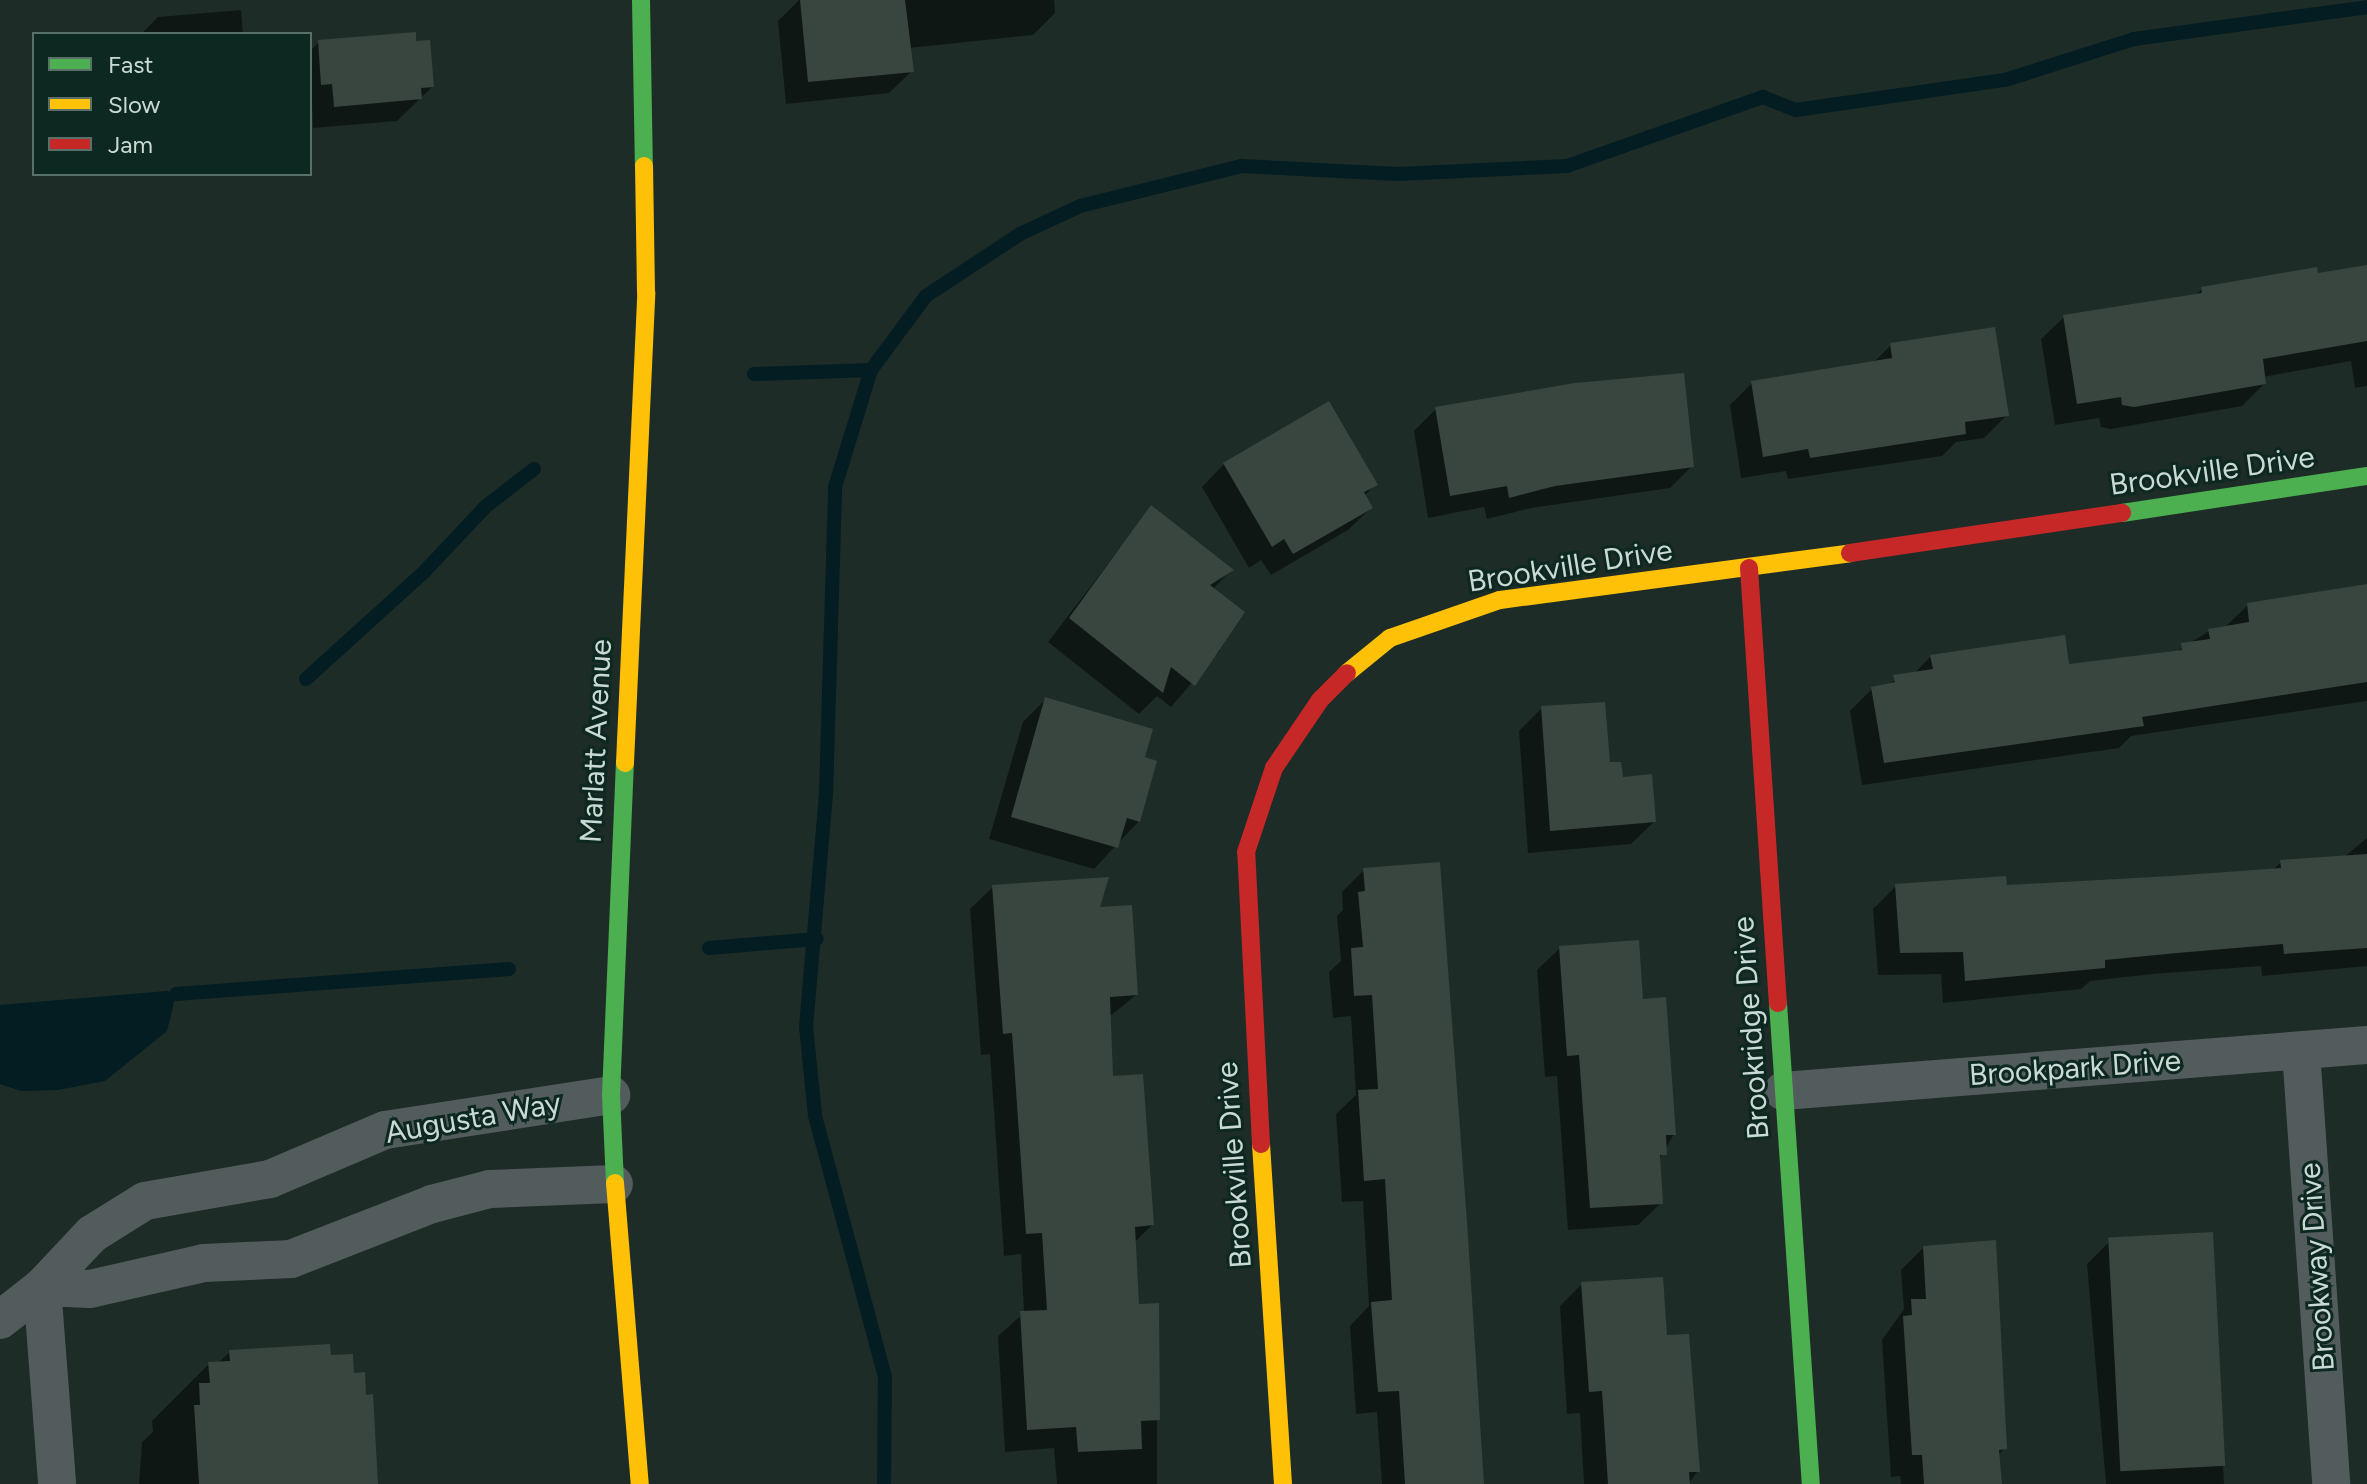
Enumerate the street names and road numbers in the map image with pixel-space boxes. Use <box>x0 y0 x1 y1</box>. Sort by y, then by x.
street label: Brookville Drive <box>2107 439 2317 503</box>
street label: Brookville Drive <box>1465 532 1675 600</box>
street label: Marlatt Avenue <box>573 638 619 844</box>
street label: Brookridge Drive <box>1725 915 1777 1141</box>
street label: Brookpark Drive <box>1968 1043 2182 1093</box>
street label: Brookville Drive <box>1209 1061 1259 1269</box>
street label: Augusta Way <box>382 1085 564 1151</box>
street label: Brookway Drive <box>2292 1162 2342 1372</box>

